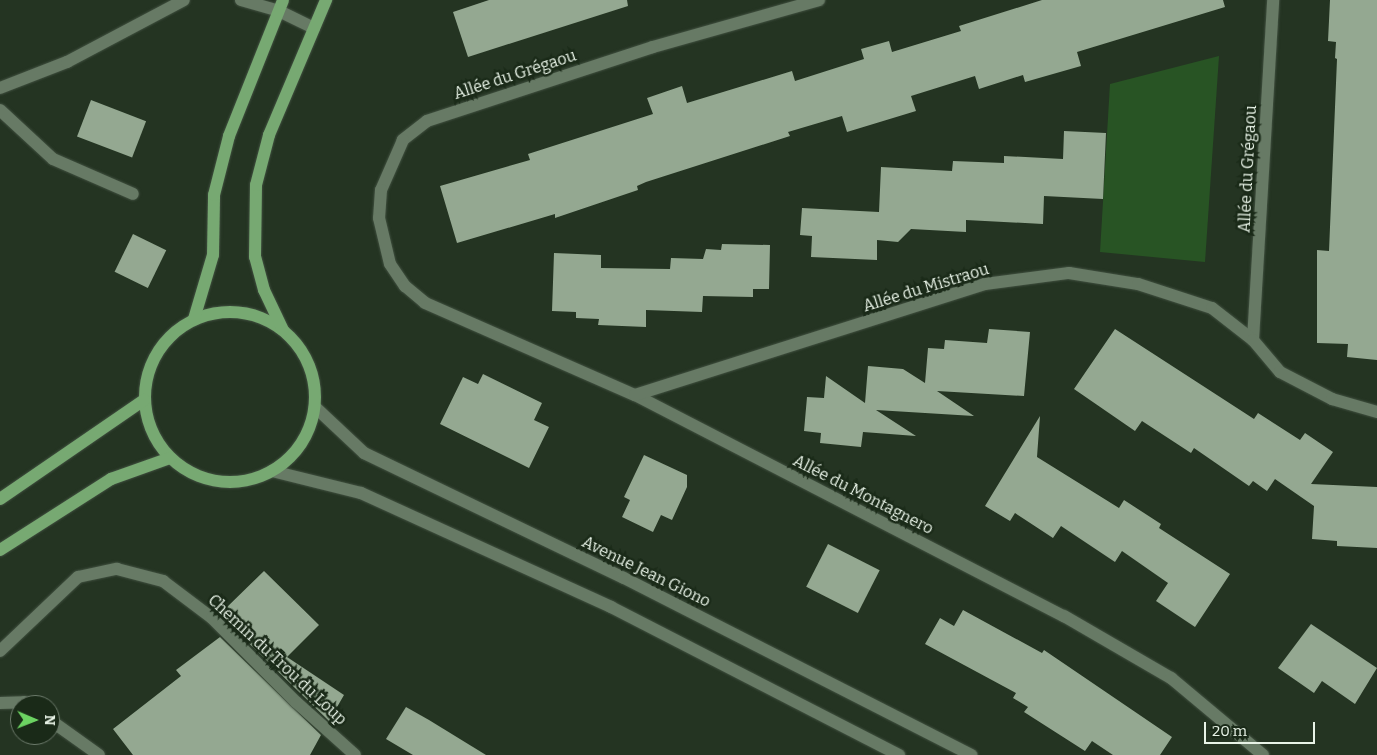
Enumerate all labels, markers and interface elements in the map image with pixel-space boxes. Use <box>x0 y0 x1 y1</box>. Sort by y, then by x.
street label: Allée du Grégaou <box>451 46 579 104</box>
street label: Allée du Grégaou <box>1235 105 1261 233</box>
street label: Allée du Mistraou <box>861 260 991 316</box>
street label: Allée du Montagnero <box>790 451 936 539</box>
street label: Avenue Jean Giono <box>579 533 713 611</box>
street label: Chemin du Trou du Loup <box>204 591 350 729</box>
north arrow <box>10 695 60 745</box>
scale bar <box>1207 712 1318 744</box>
text: N <box>41 715 58 726</box>
text: 20 m <box>1212 722 1247 740</box>

